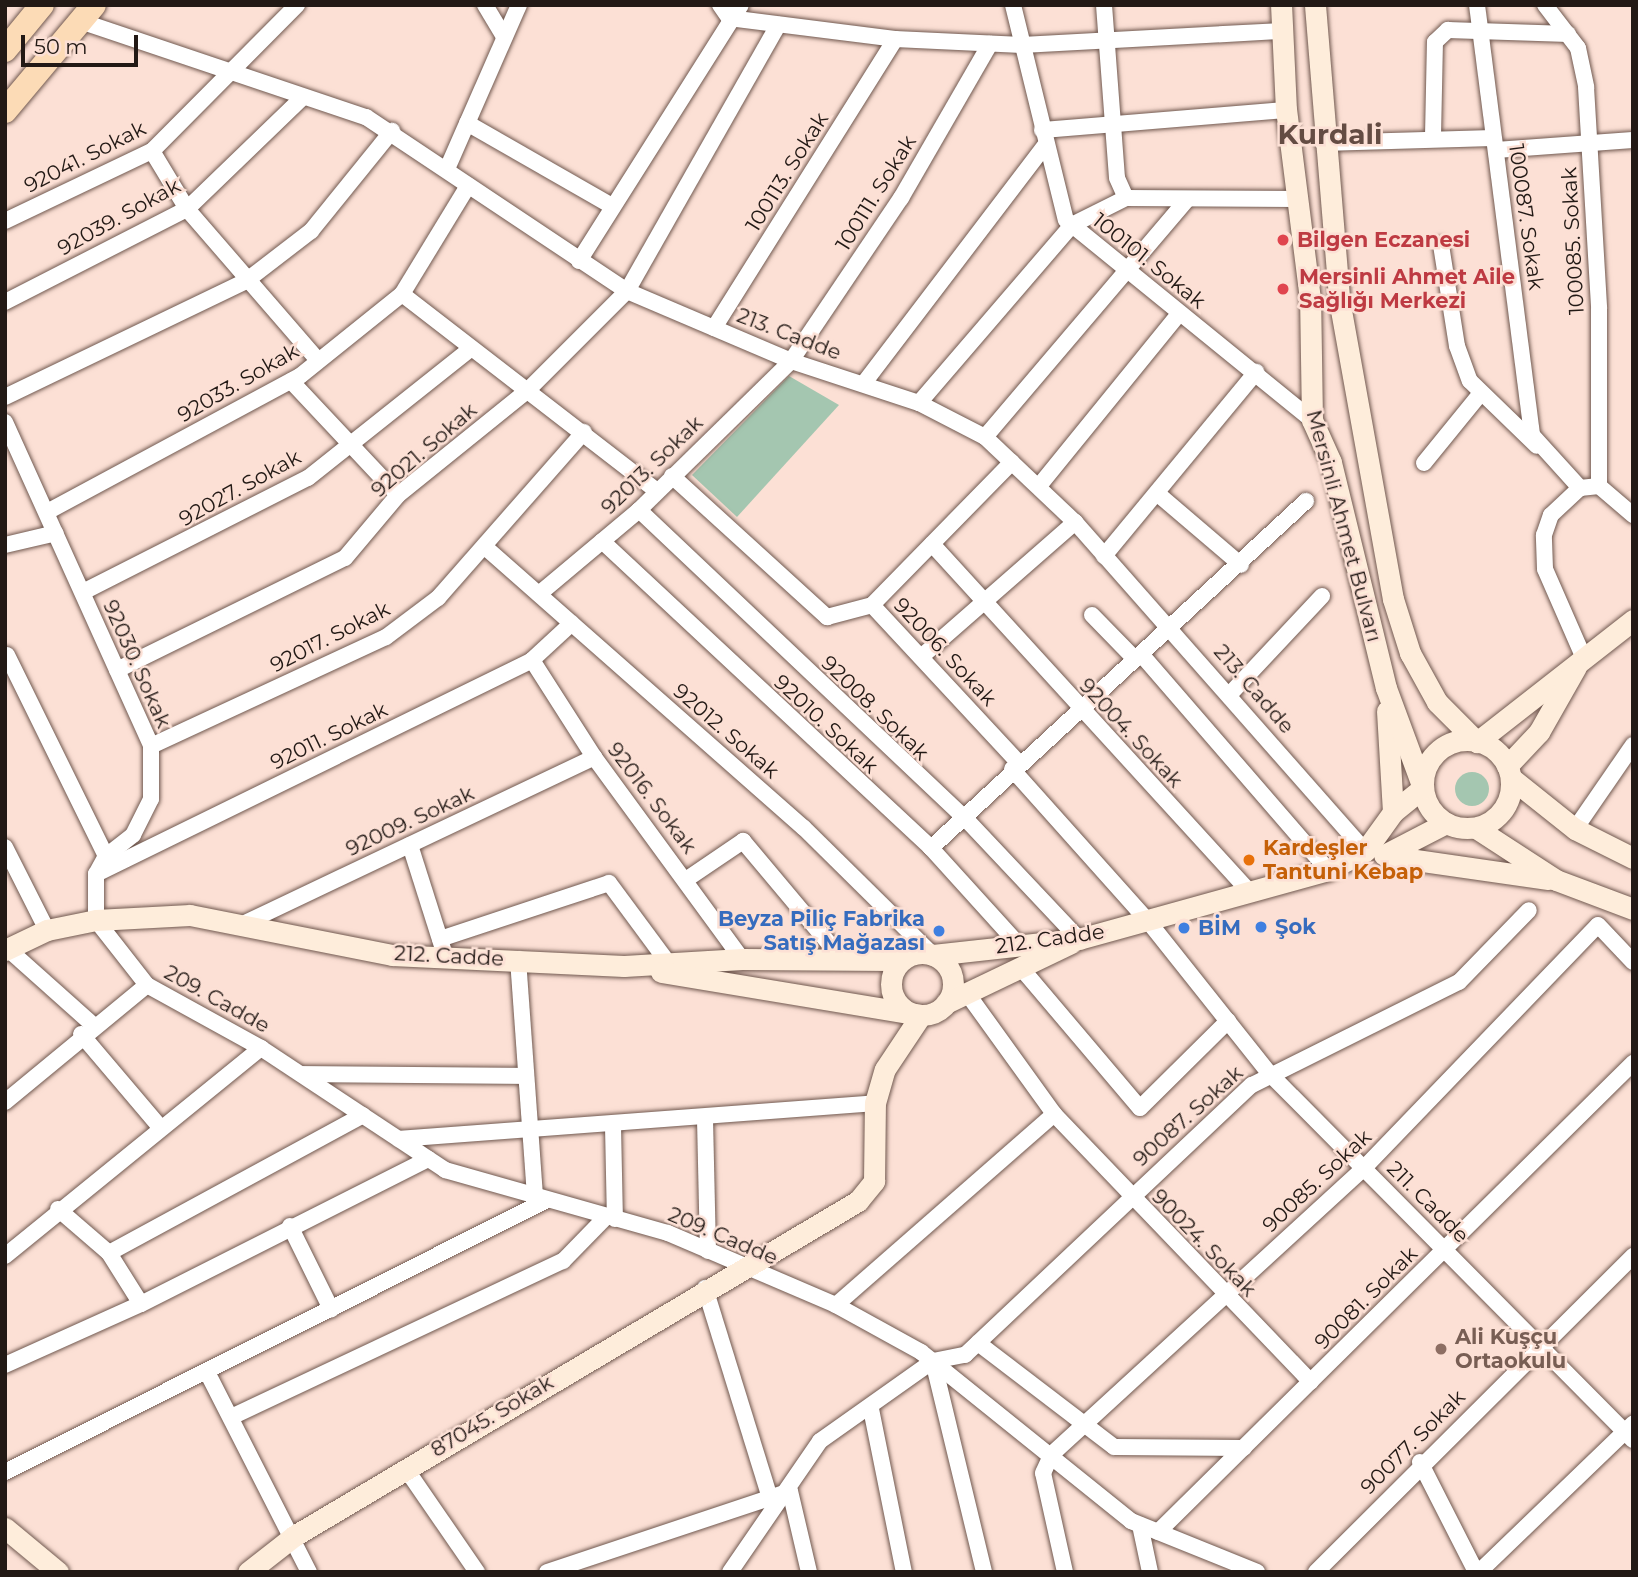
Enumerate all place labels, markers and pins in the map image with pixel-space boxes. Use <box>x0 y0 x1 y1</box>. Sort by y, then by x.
place label: Bilgen Eczanesi <box>1297 227 1470 253</box>
marker: Bilgen Eczanesi <box>1275 232 1291 248</box>
place label: Mersinli Ahmet Aile Sağlığı Merkezi <box>1299 264 1515 314</box>
marker: Mersinli Ahmet Aile Sağlığı Merkezi <box>1273 279 1293 299</box>
place label: Kardeşler Tantuni Kebap <box>1263 835 1423 885</box>
marker: Kardeşler Tantuni Kebap <box>1241 852 1257 868</box>
place label: Beyza Piliç Fabrika Satış Mağazası <box>718 906 925 956</box>
place label: Şok <box>1275 914 1316 940</box>
place label: BİM <box>1198 915 1241 941</box>
marker: Şok <box>1253 919 1269 935</box>
marker: BİM <box>1176 920 1192 936</box>
marker: Beyza Piliç Fabrika Satış Mağazası <box>931 923 947 939</box>
place label: Ali Kuşçu Ortaokulu <box>1455 1324 1566 1374</box>
marker: Ali Kuşçu Ortaokulu <box>1433 1341 1449 1357</box>

